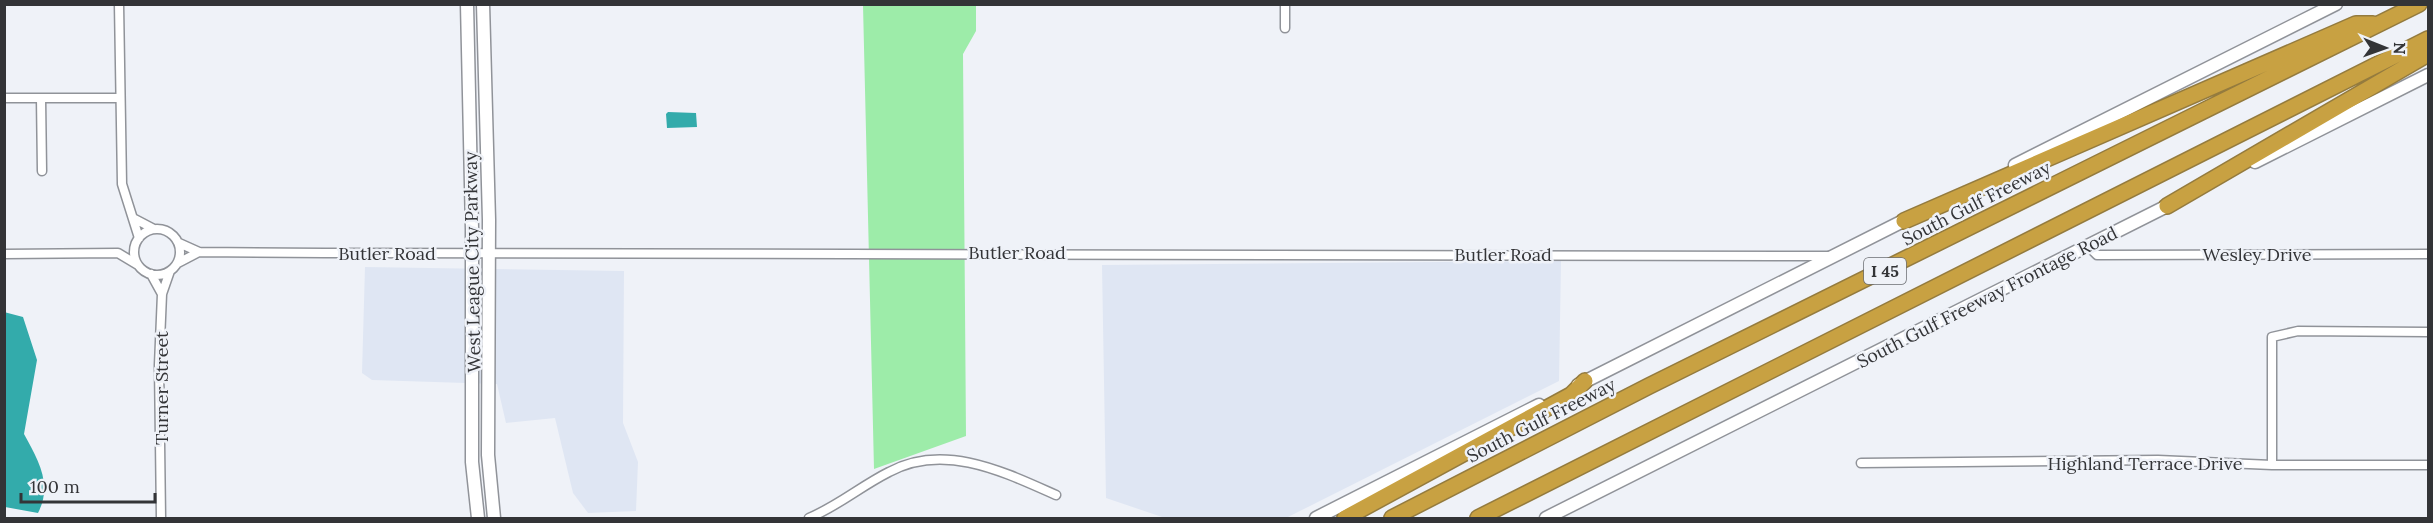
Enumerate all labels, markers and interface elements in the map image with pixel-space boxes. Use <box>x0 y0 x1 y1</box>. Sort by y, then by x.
north arrow <box>2355 18 2415 78</box>
text: N <box>2390 42 2410 55</box>
street label: West League City Parkway <box>459 151 485 373</box>
street label: South Gulf Freeway <box>1898 155 2055 250</box>
street label: South Gulf Freeway Frontage Road <box>1853 221 2121 373</box>
street label: Butler Road <box>968 241 1066 264</box>
street label: Butler Road <box>338 242 436 265</box>
street label: Butler Road <box>1454 243 1552 266</box>
street label: Wesley Drive <box>2202 243 2312 266</box>
road number: I 45 <box>1864 258 1906 284</box>
street label: Turner Street <box>150 331 173 445</box>
street label: South Gulf Freeway <box>1463 372 1620 467</box>
street label: Highland Terrace Drive <box>2048 452 2243 475</box>
scale bar <box>21 466 154 504</box>
text: 100 m <box>30 475 80 498</box>

